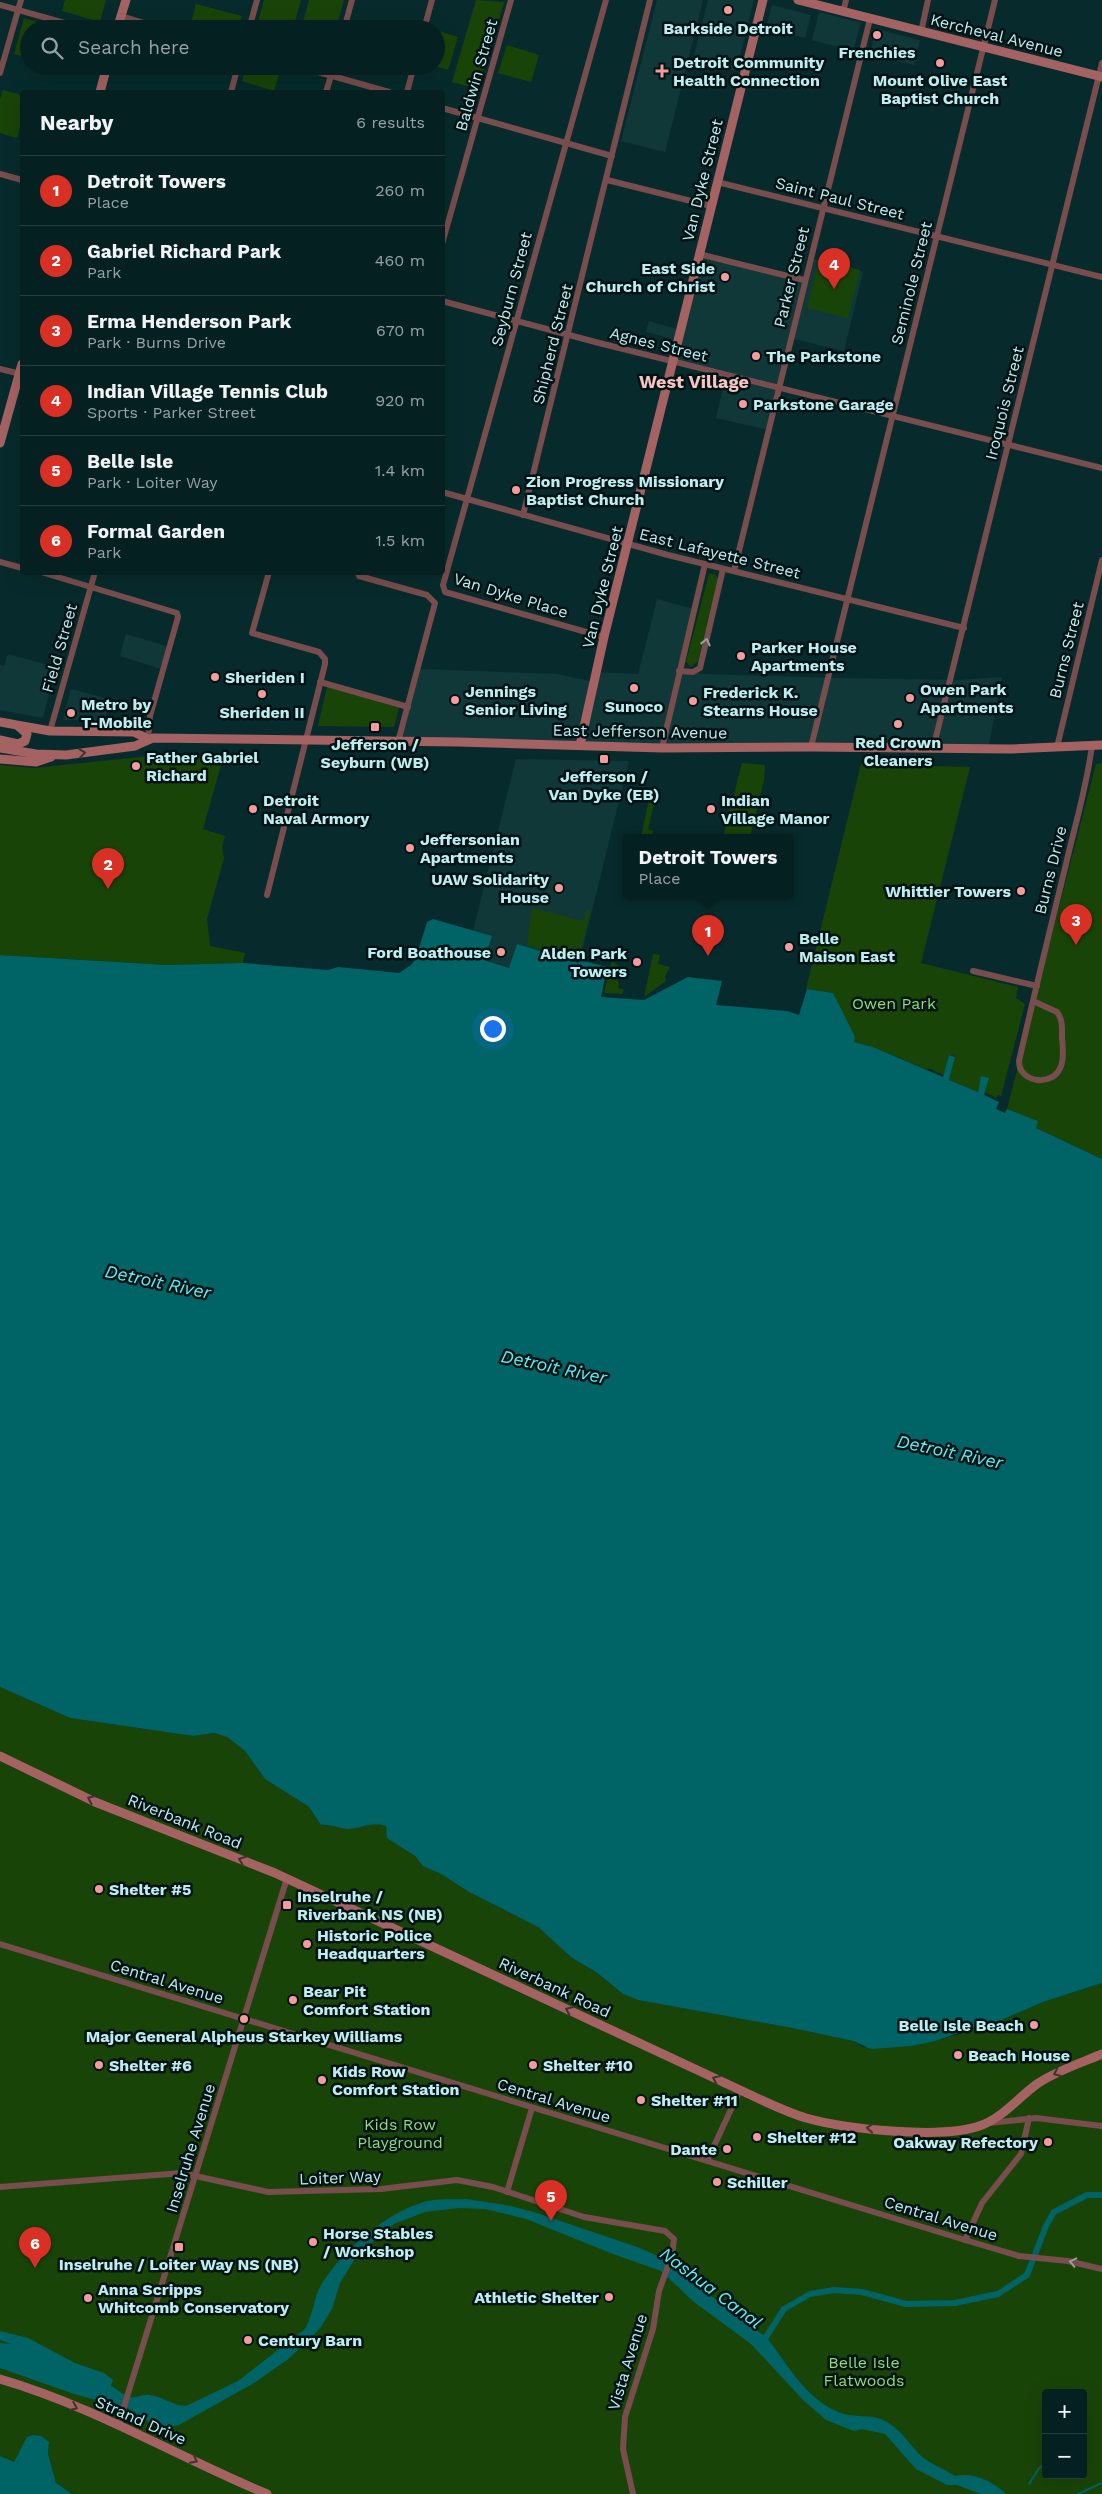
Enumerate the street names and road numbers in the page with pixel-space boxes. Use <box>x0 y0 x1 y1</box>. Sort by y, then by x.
street label: Kercheval Avenue <box>929 10 1065 61</box>
street label: Baldwin Street <box>451 17 502 133</box>
street label: Van Dyke Street <box>678 117 727 243</box>
street label: Saint Paul Street <box>774 173 906 224</box>
street label: Seminole Street <box>887 219 936 347</box>
street label: Parker Street <box>770 225 813 329</box>
street label: Seyburn Street <box>487 230 536 348</box>
street label: Shipherd Street <box>528 282 577 406</box>
street label: Agnes Street <box>608 323 710 366</box>
street label: Iroquois Street <box>981 344 1028 462</box>
street label: Van Dyke Street <box>578 524 627 650</box>
street label: East Lafayette Street <box>637 524 803 583</box>
street label: Van Dyke Place <box>451 569 570 622</box>
street label: Burns Street <box>1045 600 1088 700</box>
street label: Field Street <box>38 601 81 695</box>
street label: East Jefferson Avenue <box>552 720 727 743</box>
street label: Burns Drive <box>1030 824 1071 916</box>
street label: Riverbank Road <box>125 1790 245 1853</box>
street label: Riverbank Road <box>496 1953 614 2022</box>
street label: Central Avenue <box>108 1955 226 2008</box>
street label: Central Avenue <box>495 2074 613 2127</box>
street label: Inselruhe Avenue <box>162 2081 219 2215</box>
street label: Loiter Way <box>299 2167 382 2188</box>
street label: Central Avenue <box>882 2192 1000 2245</box>
street label: Vista Avenue <box>604 2312 651 2413</box>
street label: Strand Drive <box>92 2392 189 2449</box>

